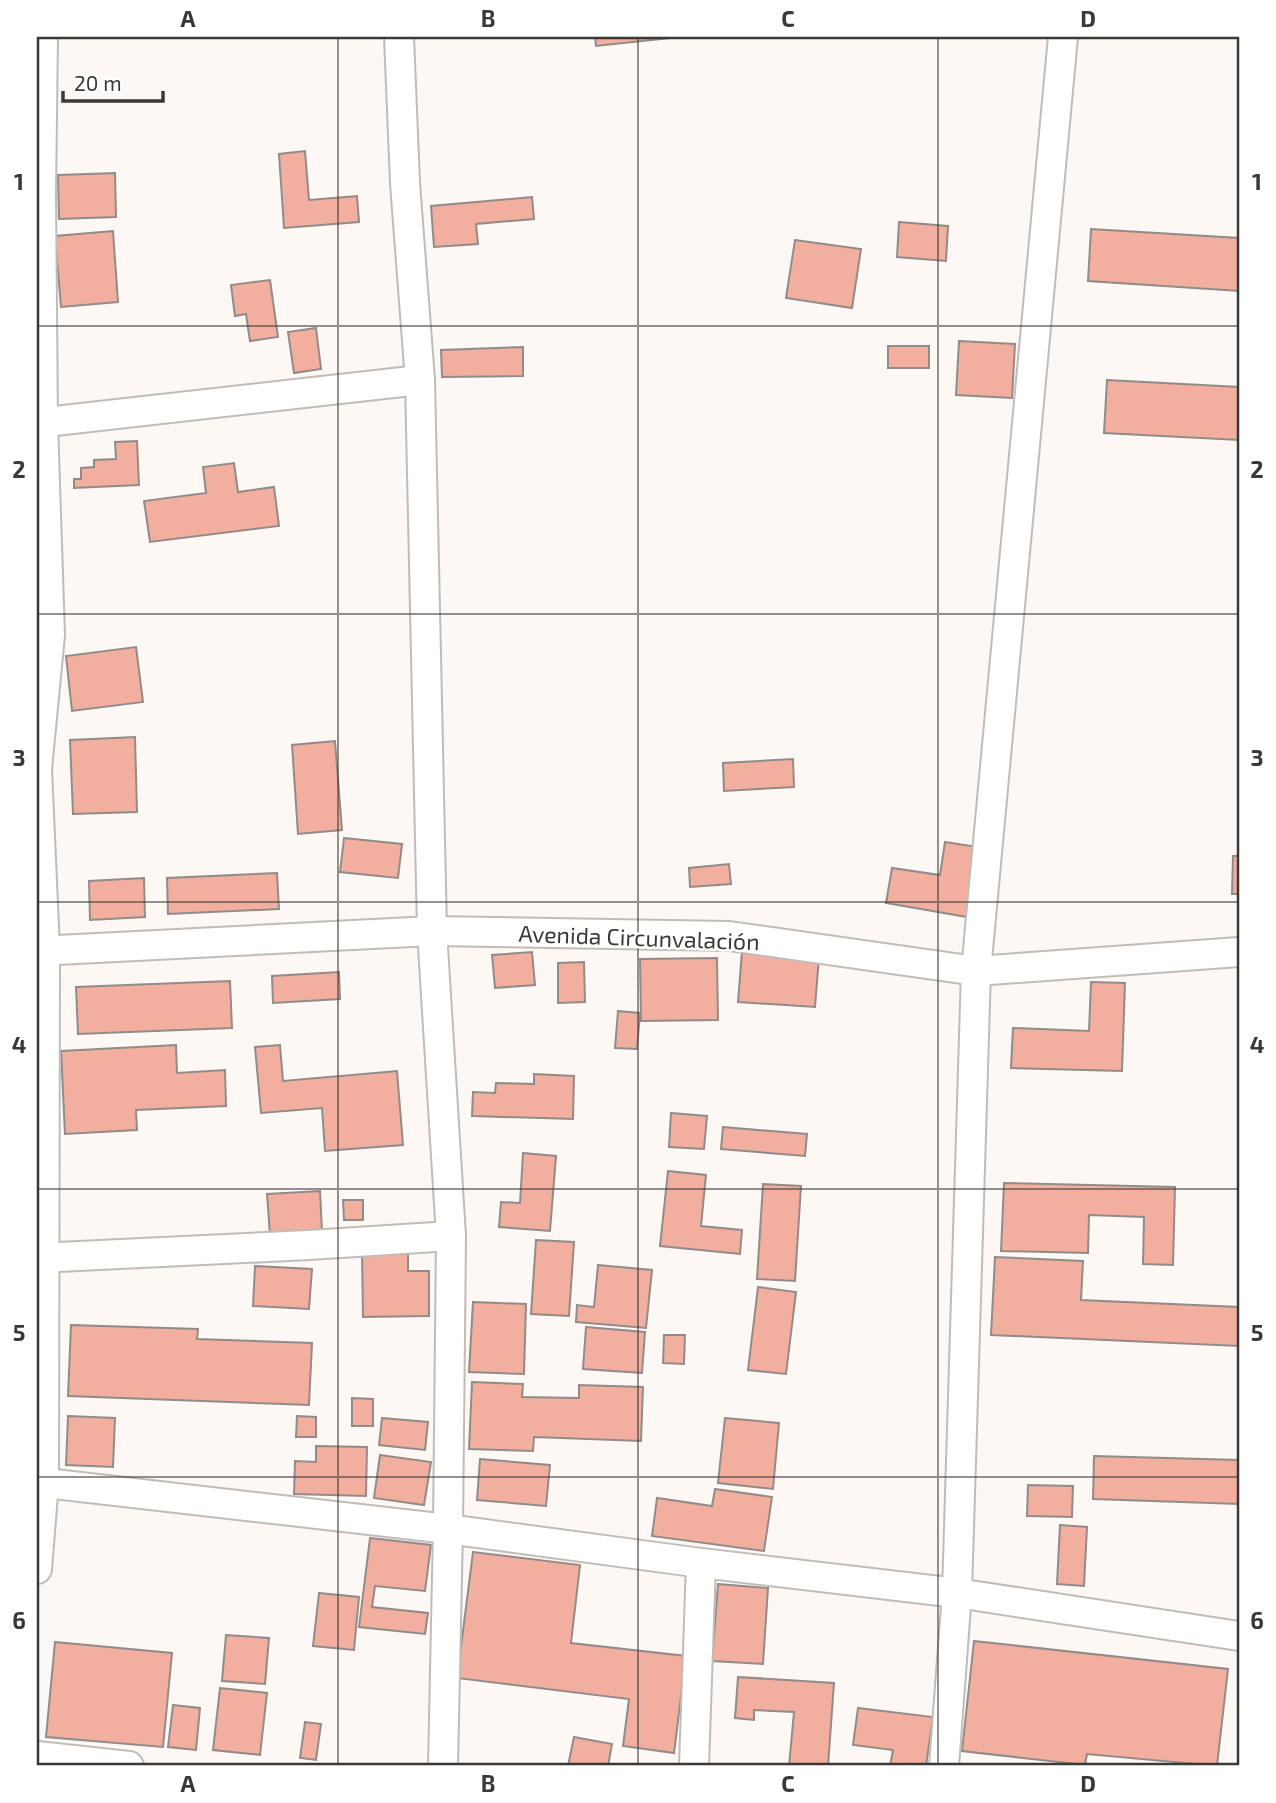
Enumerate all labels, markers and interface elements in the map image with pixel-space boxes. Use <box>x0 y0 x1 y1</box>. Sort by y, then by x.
text: A <box>180 4 196 32</box>
text: B <box>481 4 495 32</box>
text: C <box>781 4 795 32</box>
text: D <box>1080 4 1096 32</box>
scale bar <box>63 60 163 104</box>
text: 20 m <box>74 70 122 95</box>
text: 1 <box>14 167 24 195</box>
text: 1 <box>1252 167 1262 195</box>
text: 2 <box>12 455 26 483</box>
text: 2 <box>1250 455 1264 483</box>
text: 3 <box>12 743 26 771</box>
text: 3 <box>1250 743 1264 771</box>
street label: Avenida Circunvalación <box>518 919 760 955</box>
text: 4 <box>12 1030 26 1058</box>
text: 4 <box>1250 1030 1264 1058</box>
text: 5 <box>13 1318 25 1346</box>
text: 5 <box>1251 1318 1263 1346</box>
text: 6 <box>12 1606 26 1634</box>
text: 6 <box>1250 1606 1264 1634</box>
text: A <box>180 1769 196 1797</box>
text: B <box>481 1769 495 1797</box>
text: C <box>781 1769 795 1797</box>
text: D <box>1080 1769 1096 1797</box>

